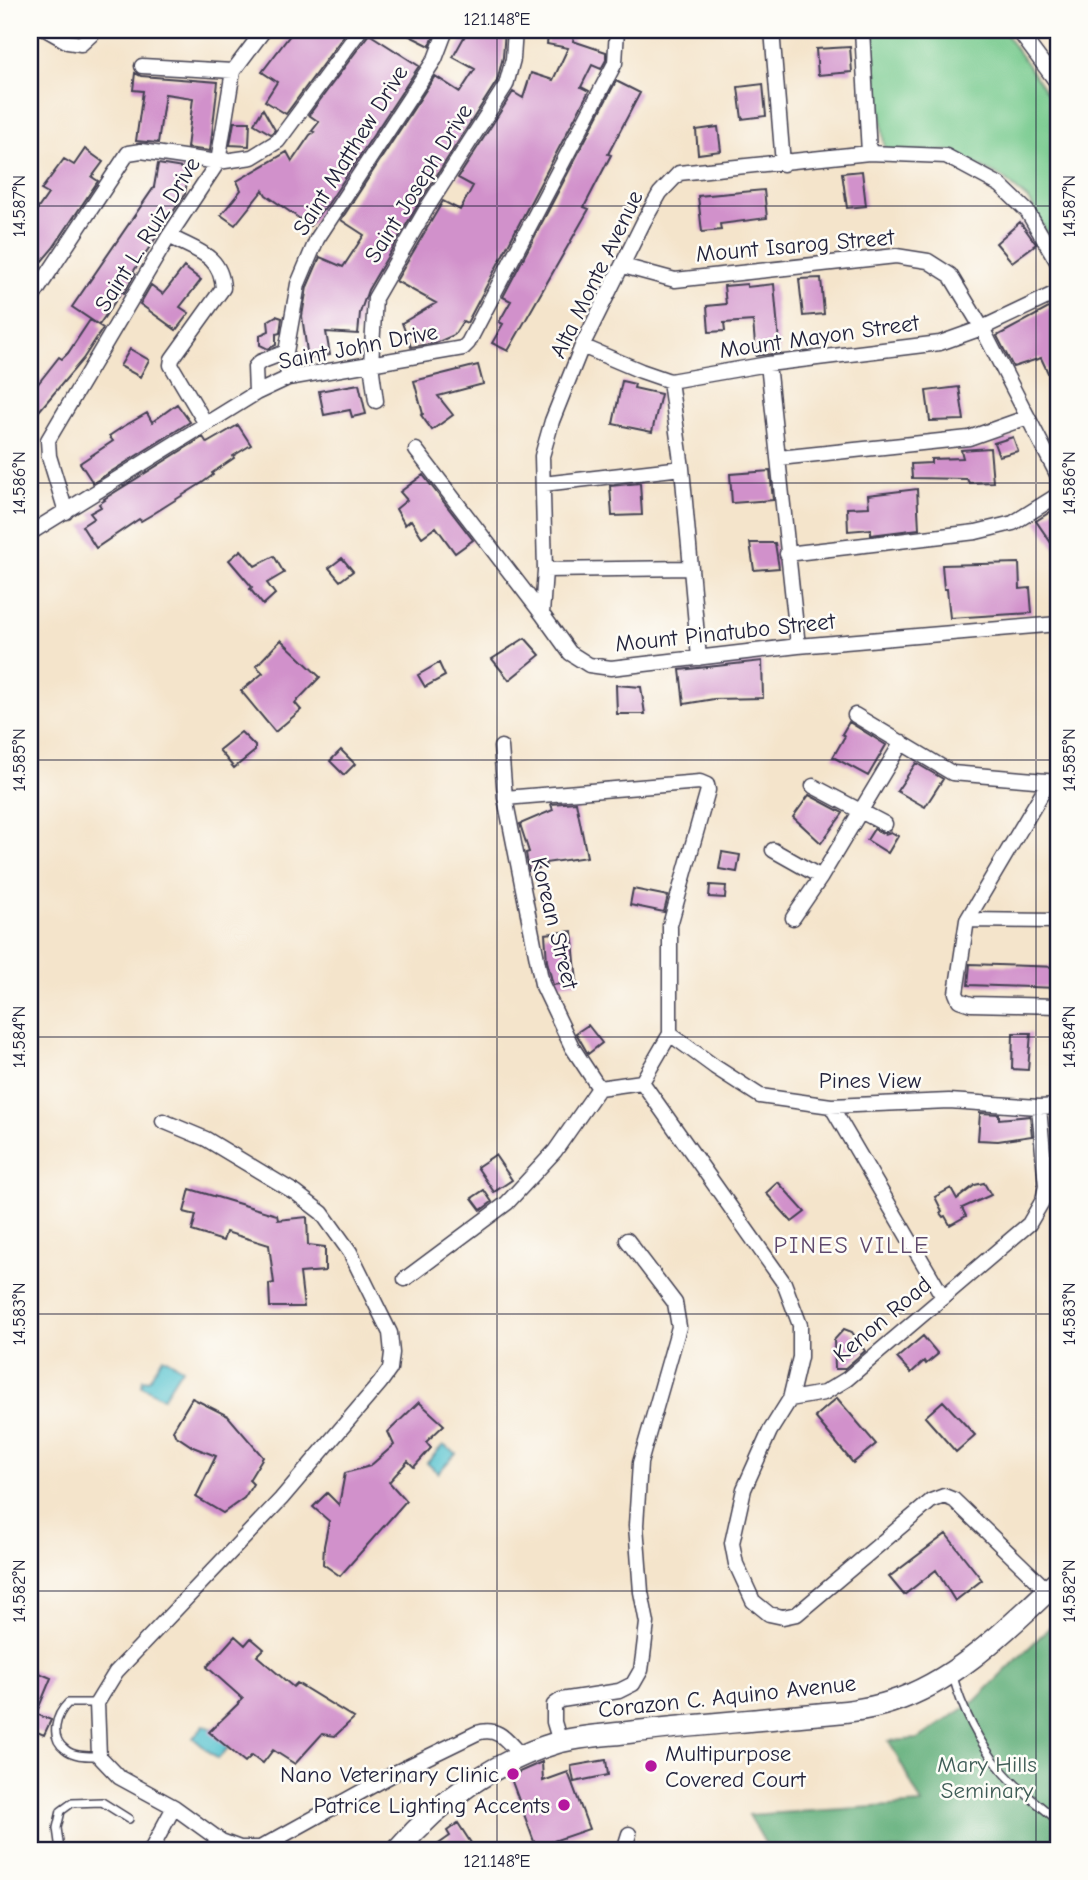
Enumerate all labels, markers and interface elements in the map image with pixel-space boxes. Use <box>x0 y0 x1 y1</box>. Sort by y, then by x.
text: 121.148°E <box>464 9 531 30</box>
street label: Saint Matthew Drive <box>287 60 414 240</box>
street label: Saint Joseph Drive <box>359 99 478 268</box>
street label: Saint L. Ruiz Drive <box>89 152 206 317</box>
text: 14.587°N <box>9 175 30 237</box>
text: 14.587°N <box>1059 175 1080 237</box>
street label: Alta Monte Avenue <box>544 186 649 362</box>
street label: Mount Isarog Street <box>695 223 897 268</box>
street label: Mount Mayon Street <box>717 309 922 364</box>
street label: Saint John Drive <box>276 318 440 375</box>
text: 14.586°N <box>9 451 30 515</box>
text: 14.586°N <box>1059 451 1080 515</box>
street label: Mount Pinatubo Street <box>614 607 838 657</box>
text: 14.585°N <box>9 728 30 792</box>
text: 14.585°N <box>1059 728 1080 792</box>
street label: Korean Street <box>525 854 584 993</box>
text: 14.584°N <box>9 1006 30 1068</box>
text: 14.584°N <box>1059 1006 1080 1068</box>
street label: Pines View <box>819 1067 921 1094</box>
district label: PINES VILLE <box>773 1231 931 1259</box>
street label: Kenon Road <box>828 1271 937 1368</box>
text: 14.583°N <box>9 1283 30 1345</box>
text: 14.583°N <box>1059 1283 1080 1345</box>
text: 14.582°N <box>9 1559 30 1623</box>
text: 14.582°N <box>1059 1559 1080 1623</box>
street label: Corazon C. Aquino Avenue <box>597 1670 857 1723</box>
place label: Multipurpose Covered Court <box>665 1740 807 1793</box>
park label: Mary Hills Seminary <box>937 1751 1037 1804</box>
marker: Multipurpose Covered Court <box>643 1758 659 1774</box>
place label: Nano Veterinary Clinic <box>280 1761 499 1788</box>
marker: Nano Veterinary Clinic <box>505 1766 521 1782</box>
place label: Patrice Lighting Accents <box>313 1792 550 1819</box>
marker: Patrice Lighting Accents <box>556 1797 572 1813</box>
text: 121.148°E <box>464 1851 531 1872</box>

